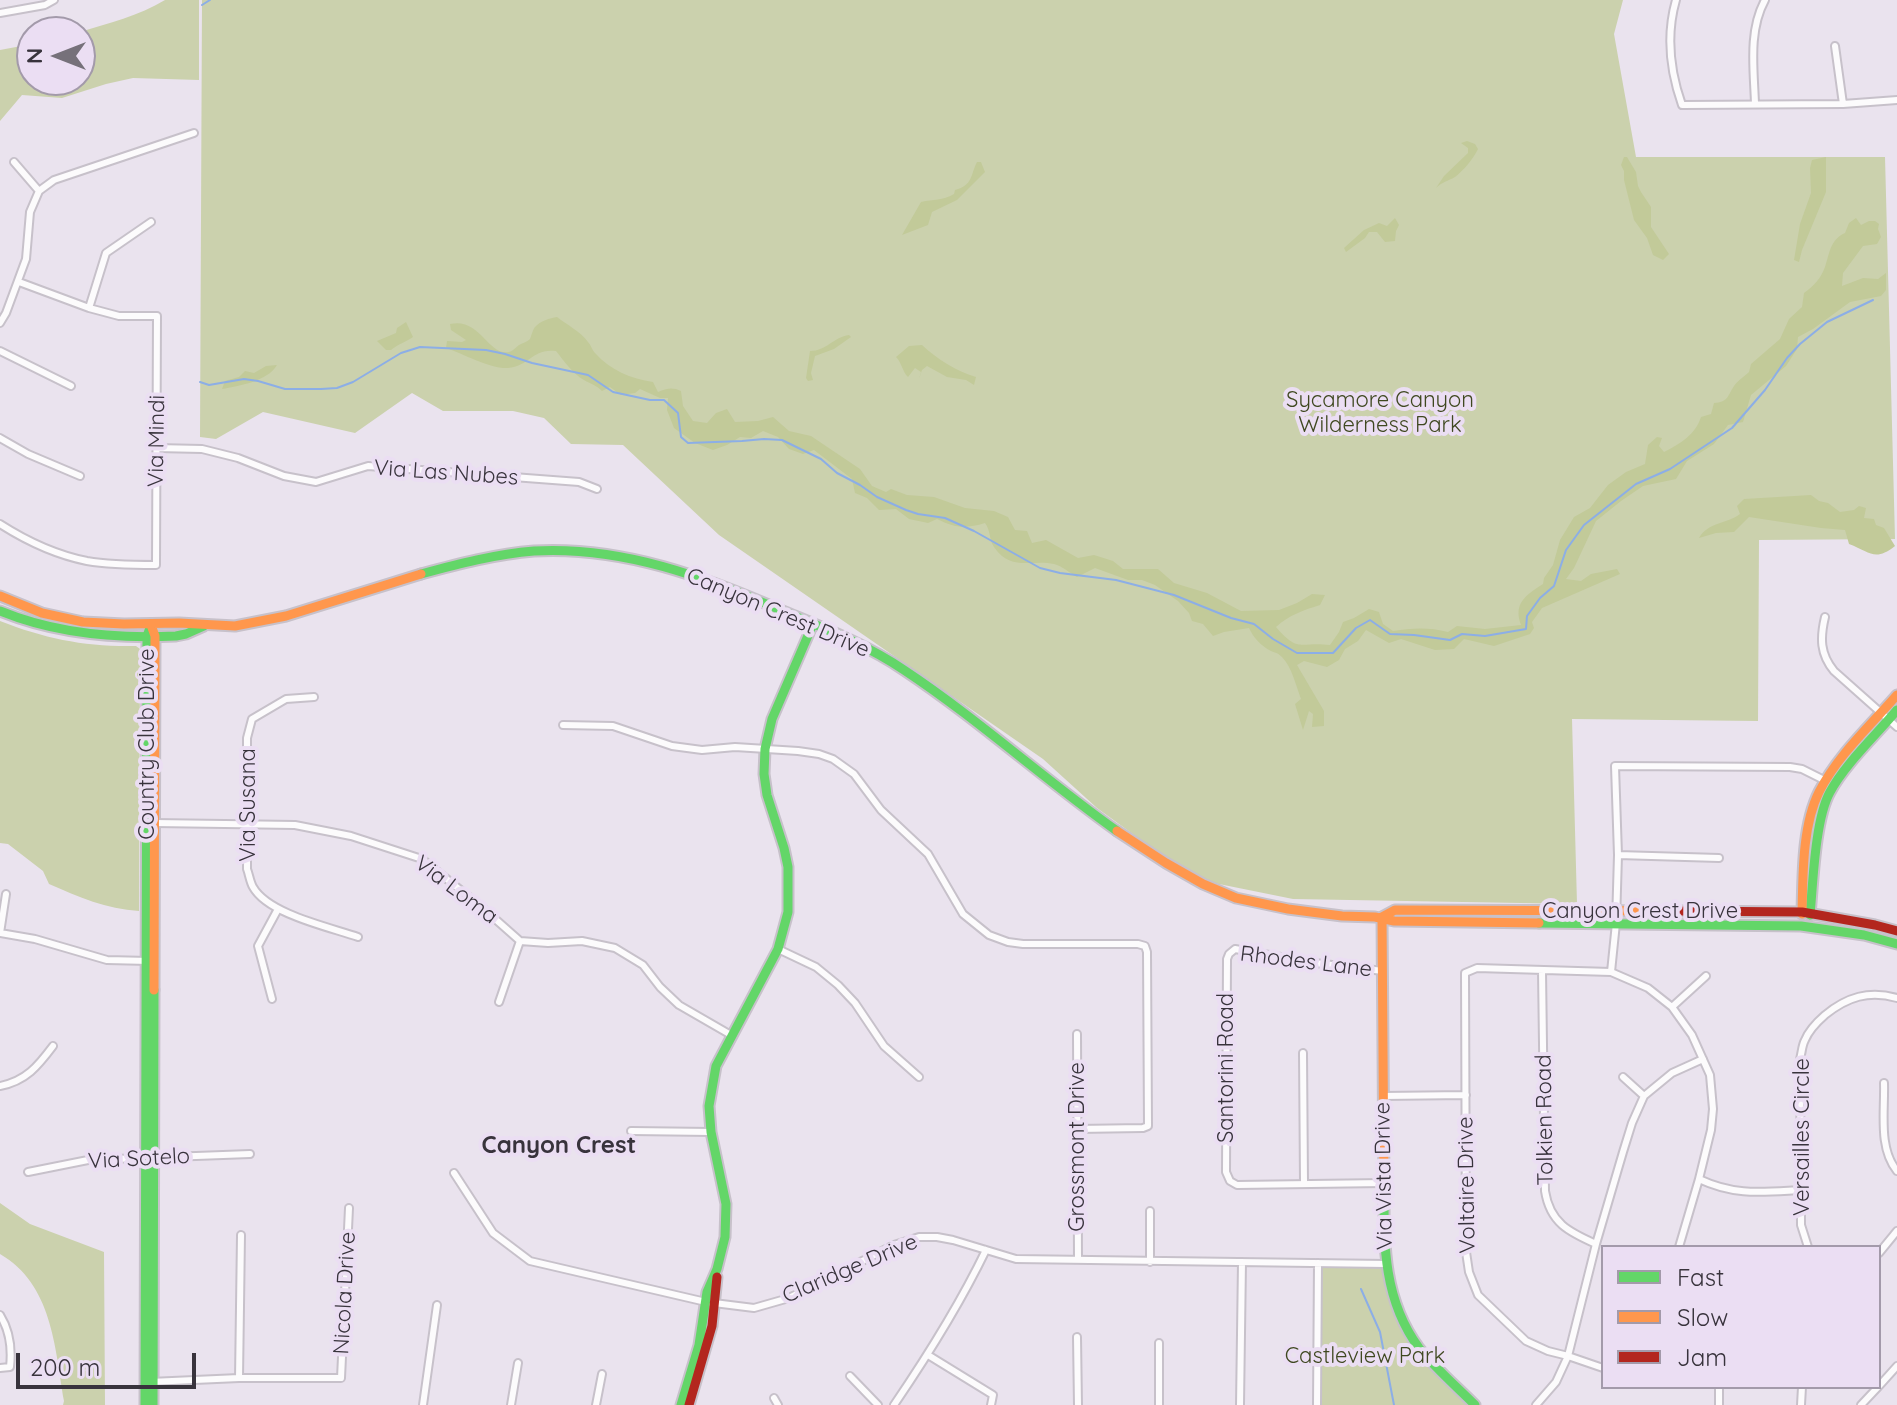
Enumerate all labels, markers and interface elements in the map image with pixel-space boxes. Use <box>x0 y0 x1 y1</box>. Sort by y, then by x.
north arrow <box>16 16 96 96</box>
text: N <box>20 48 48 64</box>
park label: Sycamore Canyon Wilderness Park <box>1286 387 1474 438</box>
street label: Via Mindi <box>143 395 171 487</box>
street label: Via Las Nubes <box>373 455 519 491</box>
street label: Canyon Crest Drive <box>683 563 873 663</box>
street label: Country Club Drive <box>134 648 160 840</box>
street label: Via Susana <box>235 748 261 862</box>
street label: Via Loma <box>409 850 503 930</box>
street label: Canyon Crest Drive <box>1542 898 1738 924</box>
street label: Rhodes Lane <box>1238 941 1374 983</box>
street label: Santorini Road <box>1213 993 1239 1143</box>
street label: Tolkien Road <box>1531 1054 1559 1186</box>
street label: Versailles Circle <box>1789 1058 1815 1216</box>
street label: Grossmont Drive <box>1064 1062 1090 1232</box>
street label: Via Vista Drive <box>1370 1102 1398 1250</box>
street label: Voltaire Drive <box>1453 1116 1481 1254</box>
district label: Canyon Crest <box>482 1132 636 1160</box>
street label: Via Sotelo <box>87 1143 191 1175</box>
street label: Claridge Drive <box>779 1229 921 1309</box>
street label: Nicola Drive <box>329 1231 361 1355</box>
legend <box>1601 1245 1881 1389</box>
text: Fast <box>1677 1262 1724 1292</box>
text: Slow <box>1677 1302 1728 1332</box>
scale bar <box>20 1337 200 1387</box>
text: Jam <box>1677 1342 1727 1372</box>
park label: Castleview Park <box>1285 1343 1445 1369</box>
text: 200 m <box>30 1352 100 1382</box>

